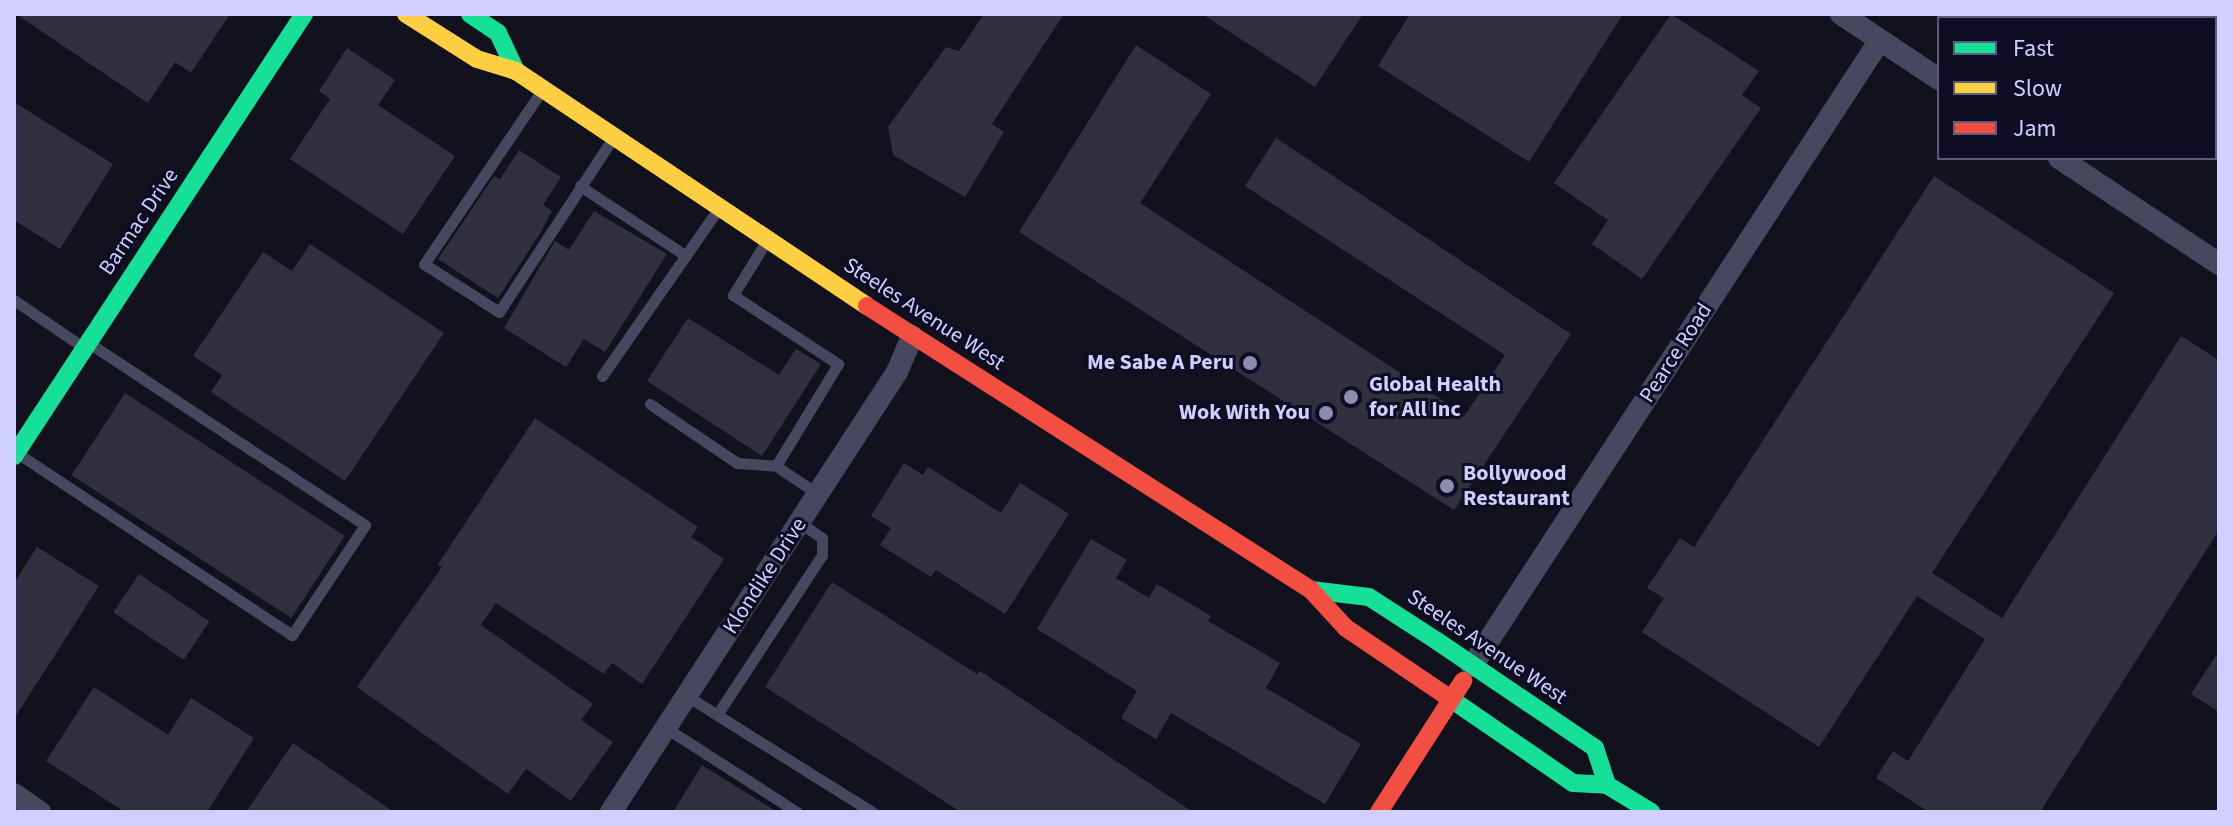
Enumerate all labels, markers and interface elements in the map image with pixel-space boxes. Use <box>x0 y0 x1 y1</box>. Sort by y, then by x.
legend <box>1937 16 2217 160</box>
text: Fast <box>2013 31 2054 66</box>
text: Slow <box>2013 71 2062 106</box>
text: Jam <box>2013 111 2057 146</box>
street label: Barmac Drive <box>94 164 184 280</box>
street label: Steeles Avenue West <box>838 252 1010 376</box>
street label: Pearce Road <box>1634 298 1718 408</box>
place label: Me Sabe A Peru <box>1087 350 1234 376</box>
marker: Me Sabe A Peru <box>1241 354 1259 372</box>
place label: Global Health for All Inc <box>1369 371 1501 422</box>
marker: Global Health for All Inc <box>1340 386 1362 408</box>
place label: Wok With You <box>1179 400 1310 426</box>
marker: Wok With You <box>1317 404 1335 422</box>
place label: Bollywood Restaurant <box>1463 460 1570 512</box>
marker: Bollywood Restaurant <box>1438 477 1456 495</box>
street label: Klondike Drive <box>718 513 812 639</box>
street label: Steeles Avenue West <box>1402 584 1572 710</box>

